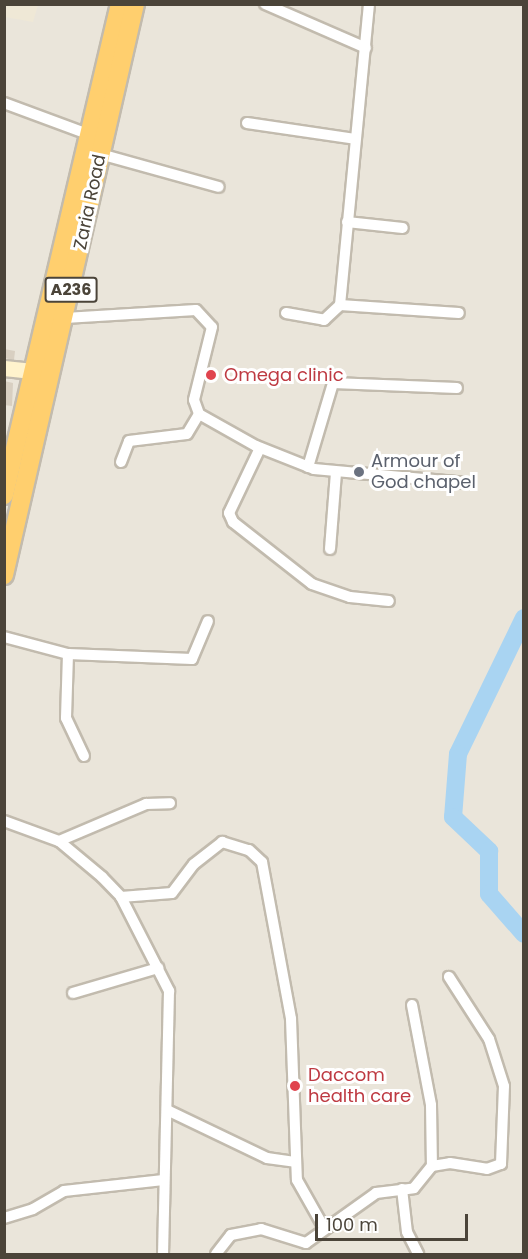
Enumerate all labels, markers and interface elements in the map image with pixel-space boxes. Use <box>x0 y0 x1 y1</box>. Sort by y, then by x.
street label: Zaria Road <box>69 152 111 252</box>
road number: A236 <box>44 277 98 303</box>
place label: Omega clinic <box>224 364 344 386</box>
marker: Omega clinic <box>202 366 220 384</box>
place label: Armour of God chapel <box>371 451 476 494</box>
marker: Armour of God chapel <box>352 465 366 479</box>
place label: Daccom health care <box>308 1065 411 1108</box>
marker: Daccom health care <box>286 1077 304 1095</box>
scale bar <box>318 1202 471 1240</box>
text: 100 m <box>326 1212 378 1237</box>

